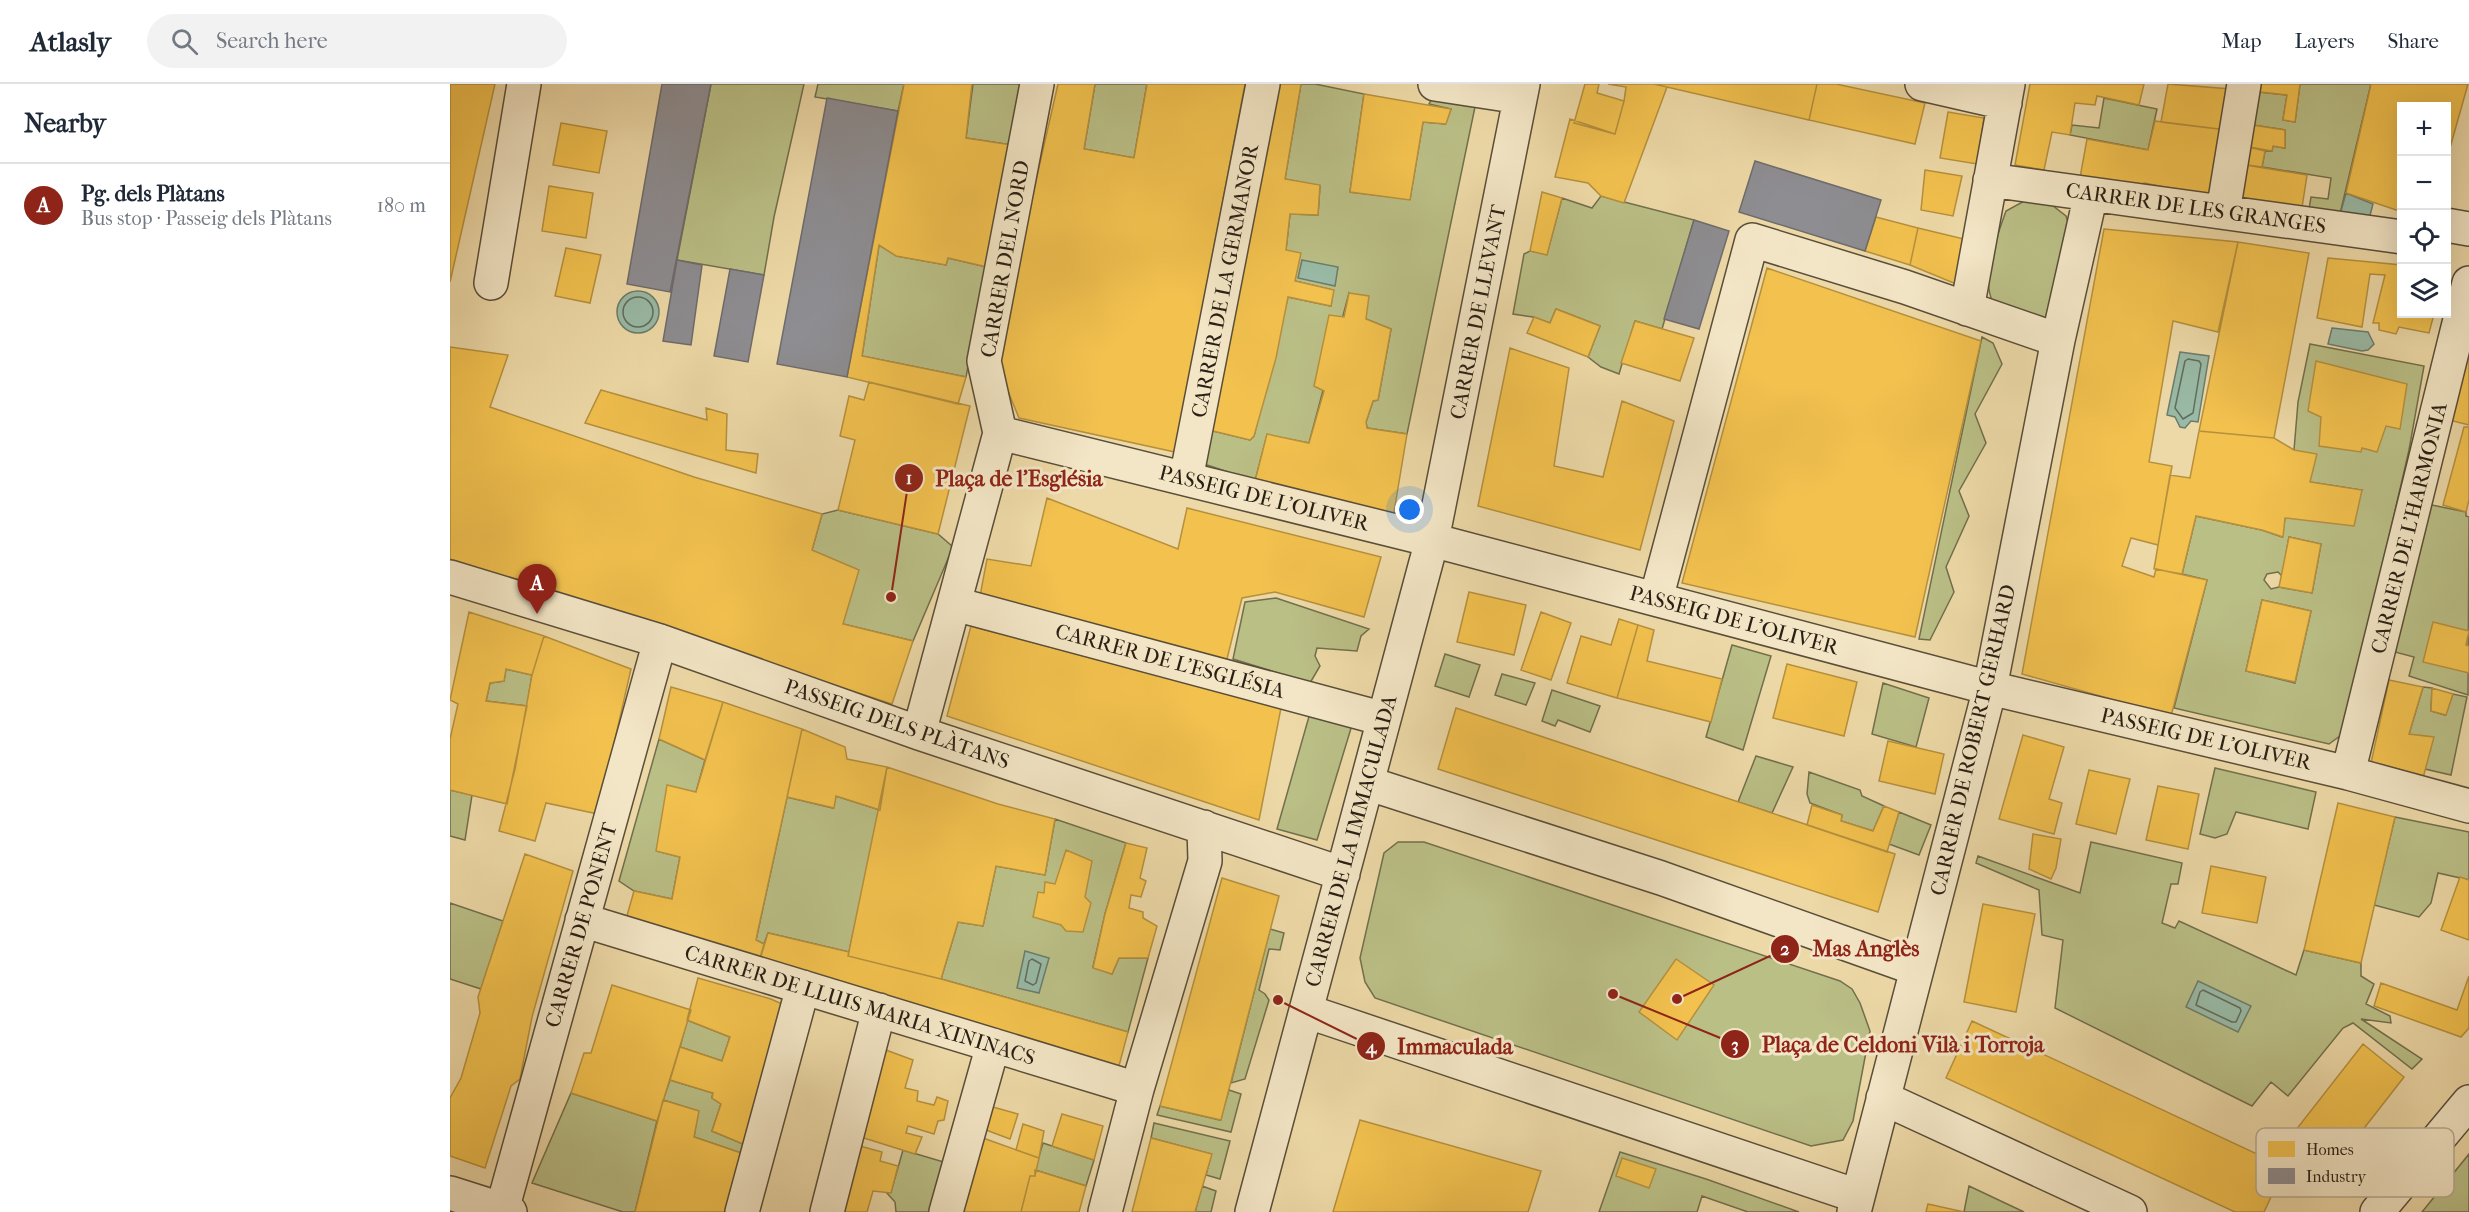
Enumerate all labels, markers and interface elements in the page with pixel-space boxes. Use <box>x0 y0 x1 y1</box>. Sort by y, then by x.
search box <box>147 14 567 68</box>
text: Atlasly <box>30 25 111 58</box>
icon: search <box>168 25 201 58</box>
text: Search here <box>216 28 328 54</box>
text: Map <box>2221 29 2262 53</box>
text: Layers <box>2295 29 2354 53</box>
text: Share <box>2387 29 2439 53</box>
map controls <box>2397 102 2451 318</box>
button: + <box>2397 102 2451 156</box>
text: Nearby <box>24 108 106 139</box>
street label: CARRER DE LA GERMANOR <box>1187 142 1263 420</box>
button: − <box>2397 156 2451 210</box>
street label: CARRER DEL NORD <box>976 159 1034 359</box>
street label: CARRER DE LES GRANGES <box>2064 178 2328 238</box>
text: Pg. dels Plàtans <box>81 181 225 207</box>
text: A <box>37 194 50 217</box>
text: 180 m <box>377 194 426 217</box>
street label: CARRER DE LLEVANT <box>1445 202 1511 421</box>
text: Bus stop · Passeig dels Plàtans <box>81 207 332 230</box>
button: locate <box>2397 210 2451 264</box>
button: layers <box>2397 264 2451 318</box>
street label: CARRER DE L'HARMONIA <box>2366 399 2452 656</box>
callout: Plaça de l'Església <box>894 458 1115 498</box>
street label: PASSEIG DE L'OLIVER <box>1157 460 1372 536</box>
text: Plaça de l'Església <box>935 466 1104 492</box>
text: 1 <box>906 468 912 489</box>
your location <box>1395 495 1424 524</box>
pin: A <box>518 564 556 614</box>
street label: PASSEIG DE L'OLIVER <box>1627 581 1842 660</box>
street label: CARRER DE ROBERT GERHARD <box>1925 582 2021 898</box>
street label: CARRER DE L'ESGLÉSIA <box>1053 619 1288 703</box>
street label: PASSEIG DELS PLÀTANS <box>781 674 1013 774</box>
street label: CARRER DE LA IMMACULADA <box>1300 692 1402 989</box>
street label: PASSEIG DE L'OLIVER <box>2098 703 2314 775</box>
street label: CARRER DE PONENT <box>540 819 622 1030</box>
callout: Mas Anglès <box>1770 929 1931 969</box>
text: Mas Anglès <box>1812 936 1919 962</box>
text: 2 <box>1780 939 1790 960</box>
street label: CARRER DE LLUIS MARIA XININACS <box>682 940 1038 1070</box>
callout: Plaça de Celdoni Vilà i Torroja <box>1720 1024 2056 1064</box>
callout: Immaculada <box>1356 1026 1525 1066</box>
text: Plaça de Celdoni Vilà i Torroja <box>1762 1032 2045 1058</box>
text: Immaculada <box>1397 1034 1514 1060</box>
text: 3 <box>1731 1035 1739 1056</box>
text: 4 <box>1365 1037 1378 1058</box>
legend <box>2256 1128 2454 1197</box>
text: Homes <box>2306 1140 2354 1159</box>
text: Industry <box>2306 1167 2367 1186</box>

